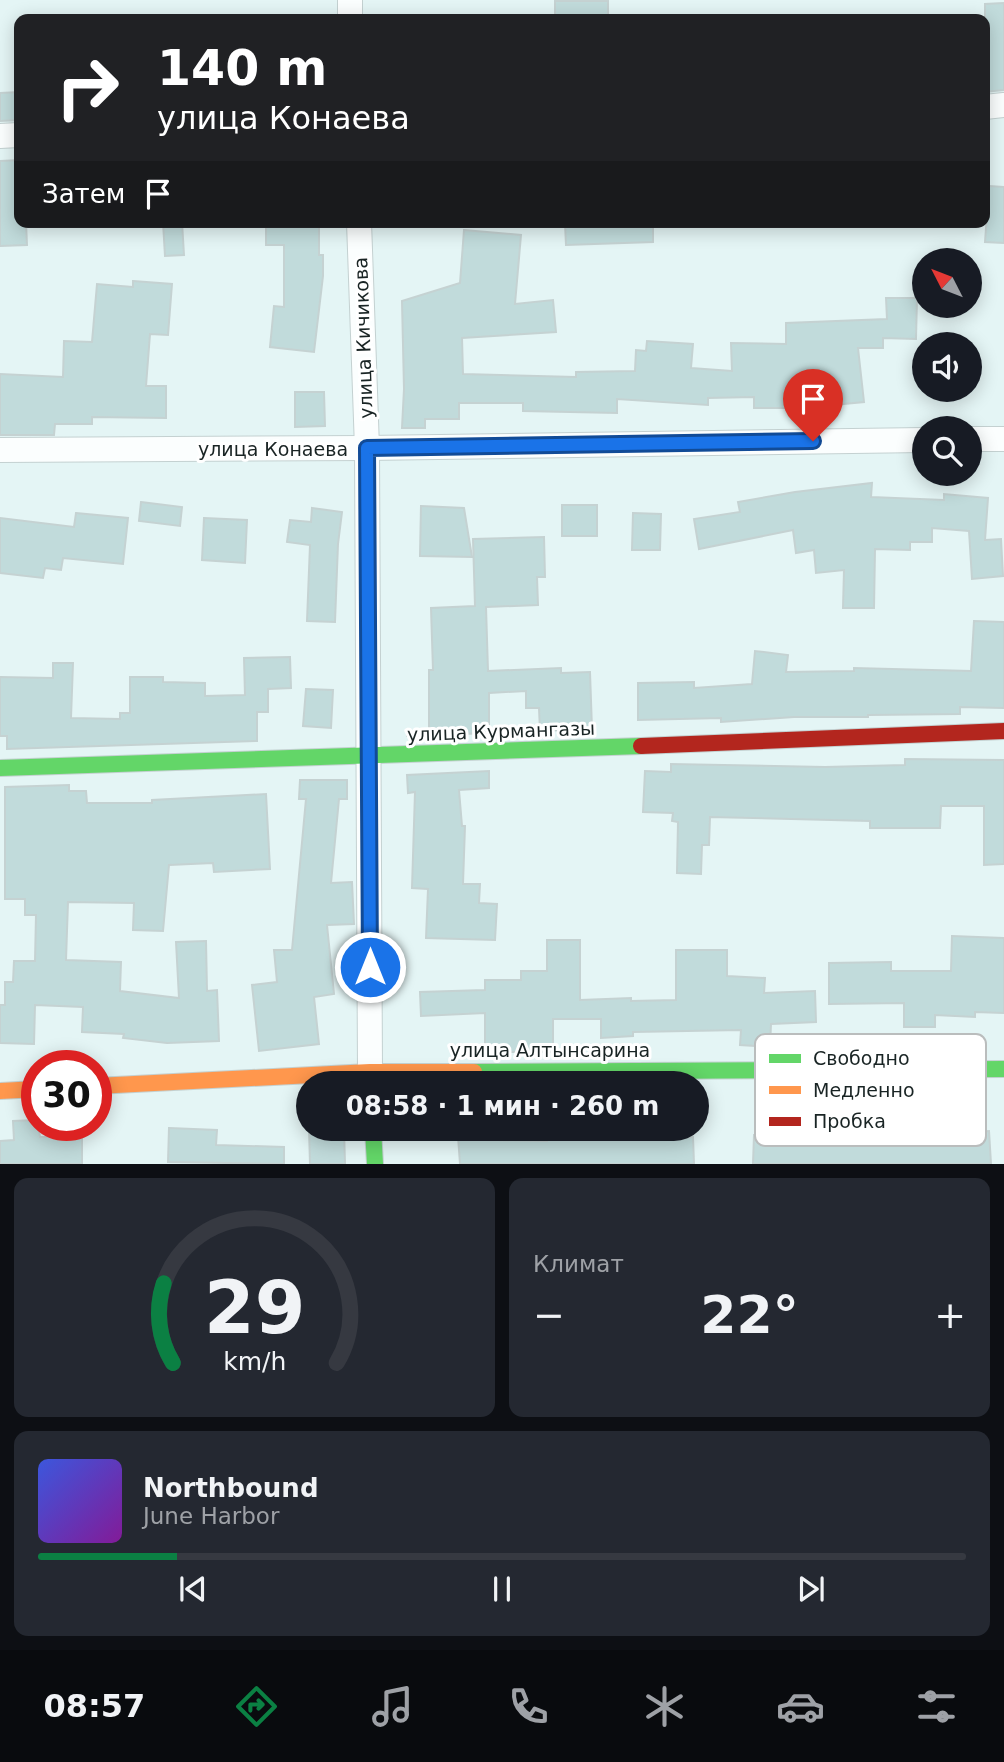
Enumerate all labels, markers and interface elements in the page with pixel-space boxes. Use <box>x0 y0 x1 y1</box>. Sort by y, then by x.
text: 140 m <box>157 40 327 97</box>
icon: right <box>42 42 133 133</box>
text: улица Конаева <box>157 99 410 137</box>
icon: arrive <box>139 175 177 213</box>
text: Затем <box>42 179 125 209</box>
north arrow <box>912 248 982 318</box>
map controls <box>912 248 982 486</box>
street label: улица Кичикова <box>349 257 377 419</box>
button: sound <box>912 332 982 402</box>
pin <box>783 369 843 441</box>
icon: arrive <box>794 380 832 418</box>
button: search <box>912 416 982 486</box>
street label: улица Конаева <box>198 438 348 460</box>
street label: улица Курмангазы <box>407 717 595 745</box>
position arrow <box>333 930 407 1004</box>
legend <box>755 1034 986 1146</box>
street label: улица Алтынсарина <box>450 1039 650 1061</box>
text: Свободно <box>813 1047 910 1069</box>
speed limit sign: 30 <box>21 1050 112 1141</box>
text: Медленно <box>813 1079 915 1101</box>
text: 08:58 · 1 мин · 260 m <box>346 1091 659 1121</box>
text: Пробка <box>813 1110 886 1132</box>
text: Климат <box>533 1251 624 1277</box>
text: 29 <box>204 1266 305 1351</box>
text: 22° <box>700 1285 799 1345</box>
text: − <box>533 1293 565 1337</box>
text: + <box>934 1293 966 1337</box>
text: km/h <box>223 1347 286 1376</box>
text: Northbound <box>143 1473 319 1503</box>
text: June Harbor <box>143 1503 279 1529</box>
icon: previous <box>174 1570 212 1608</box>
icon: pause <box>483 1570 521 1608</box>
icon: next <box>792 1570 830 1608</box>
icon: directions <box>232 1682 281 1731</box>
icon: music <box>368 1682 417 1731</box>
icon: phone <box>504 1682 553 1731</box>
icon: climate <box>640 1682 689 1731</box>
icon: car <box>776 1682 825 1731</box>
icon: filters <box>912 1682 961 1731</box>
text: 08:57 <box>43 1687 145 1725</box>

